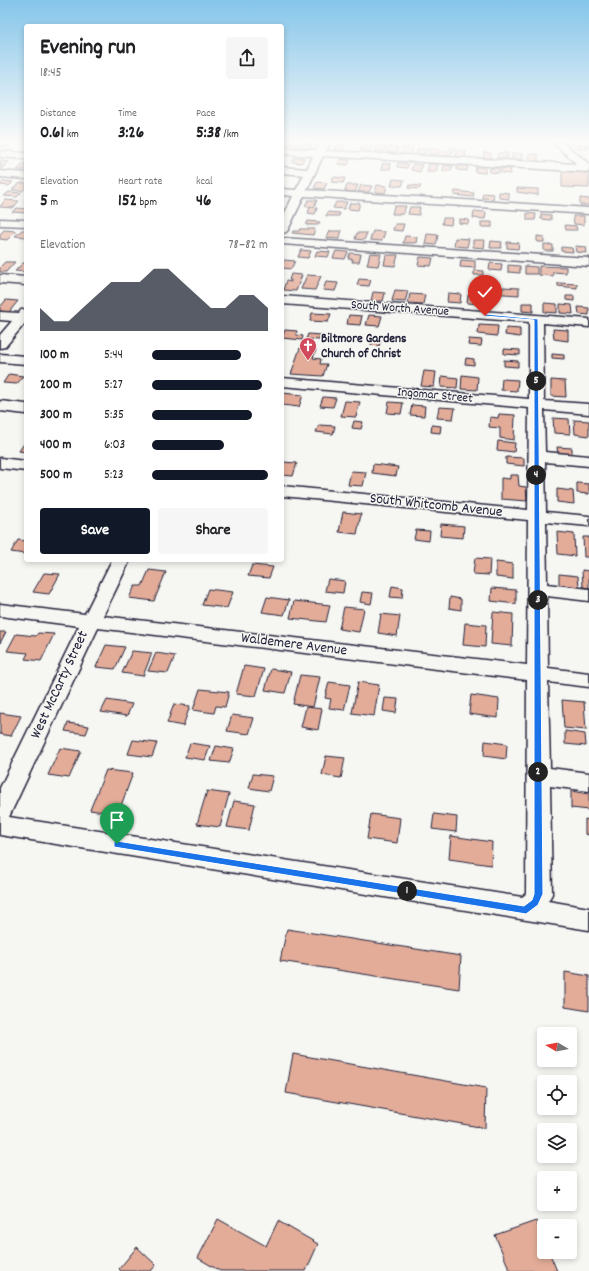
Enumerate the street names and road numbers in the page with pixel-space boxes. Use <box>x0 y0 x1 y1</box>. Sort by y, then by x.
street label: South Worth Avenue <box>350 296 450 322</box>
street label: Ingomar Street <box>396 383 474 409</box>
street label: South Whitcomb Avenue <box>369 488 504 524</box>
street label: West McCarty Street <box>25 627 95 743</box>
street label: Waldemere Avenue <box>240 628 349 662</box>

